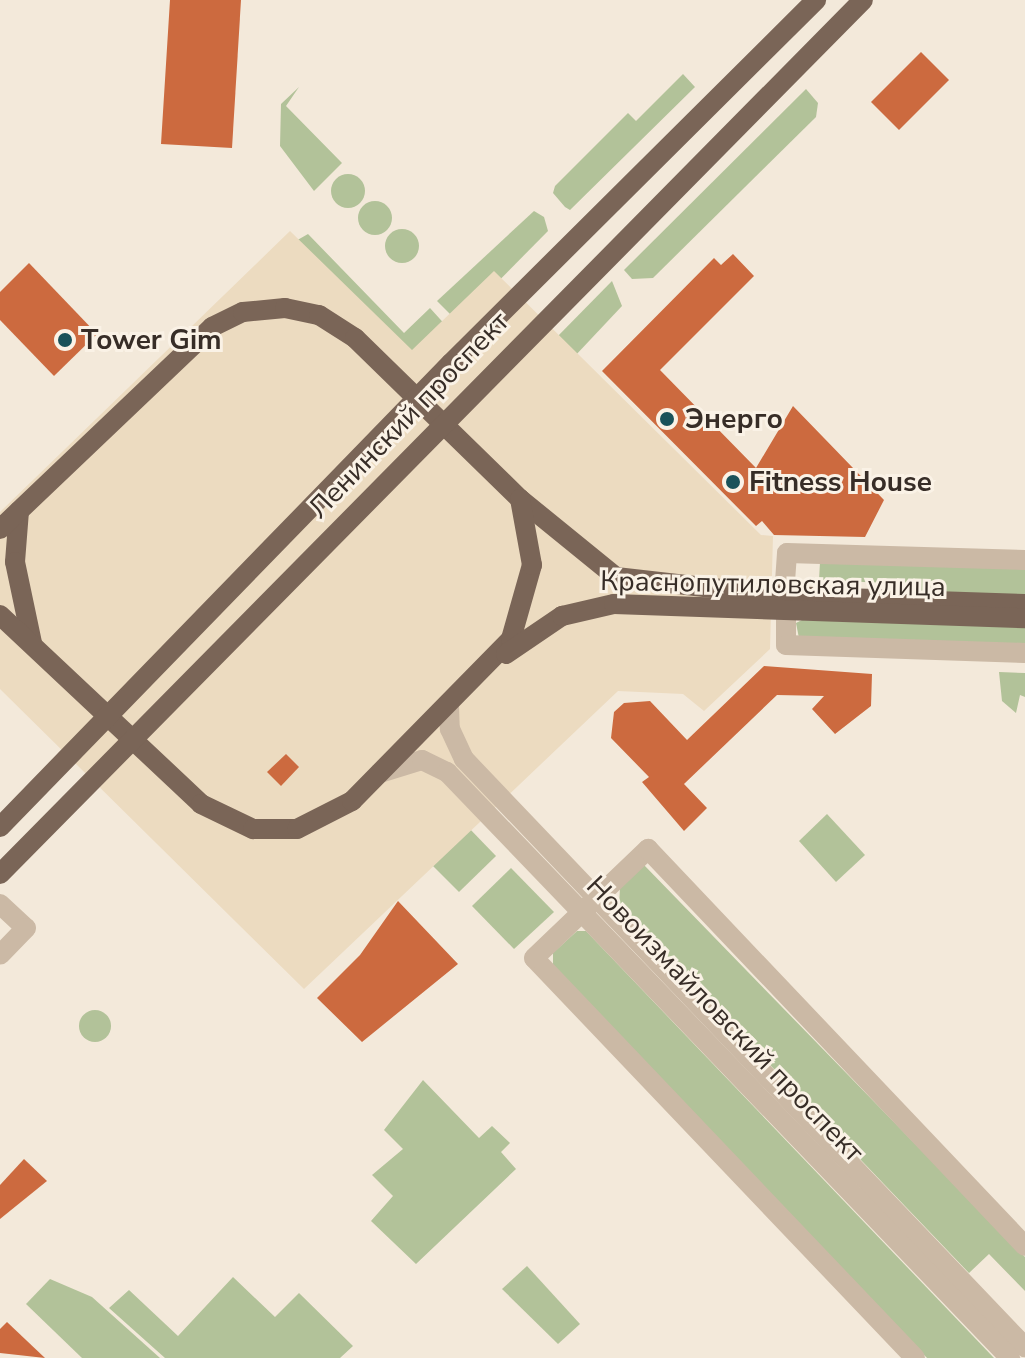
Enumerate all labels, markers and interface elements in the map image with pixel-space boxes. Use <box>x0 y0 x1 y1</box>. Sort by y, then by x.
street label: Ленинский проспект <box>302 305 516 525</box>
place label: Tower Gim <box>81 323 222 357</box>
marker: Tower Gim <box>56 331 74 349</box>
place label: Энерго <box>685 402 783 436</box>
marker: Энерго <box>656 408 678 430</box>
place label: Fitness House <box>749 465 932 499</box>
marker: Fitness House <box>724 473 742 491</box>
street label: Краснопутиловская улица <box>600 564 946 604</box>
street label: Новоизмайловский проспект <box>579 869 871 1169</box>

